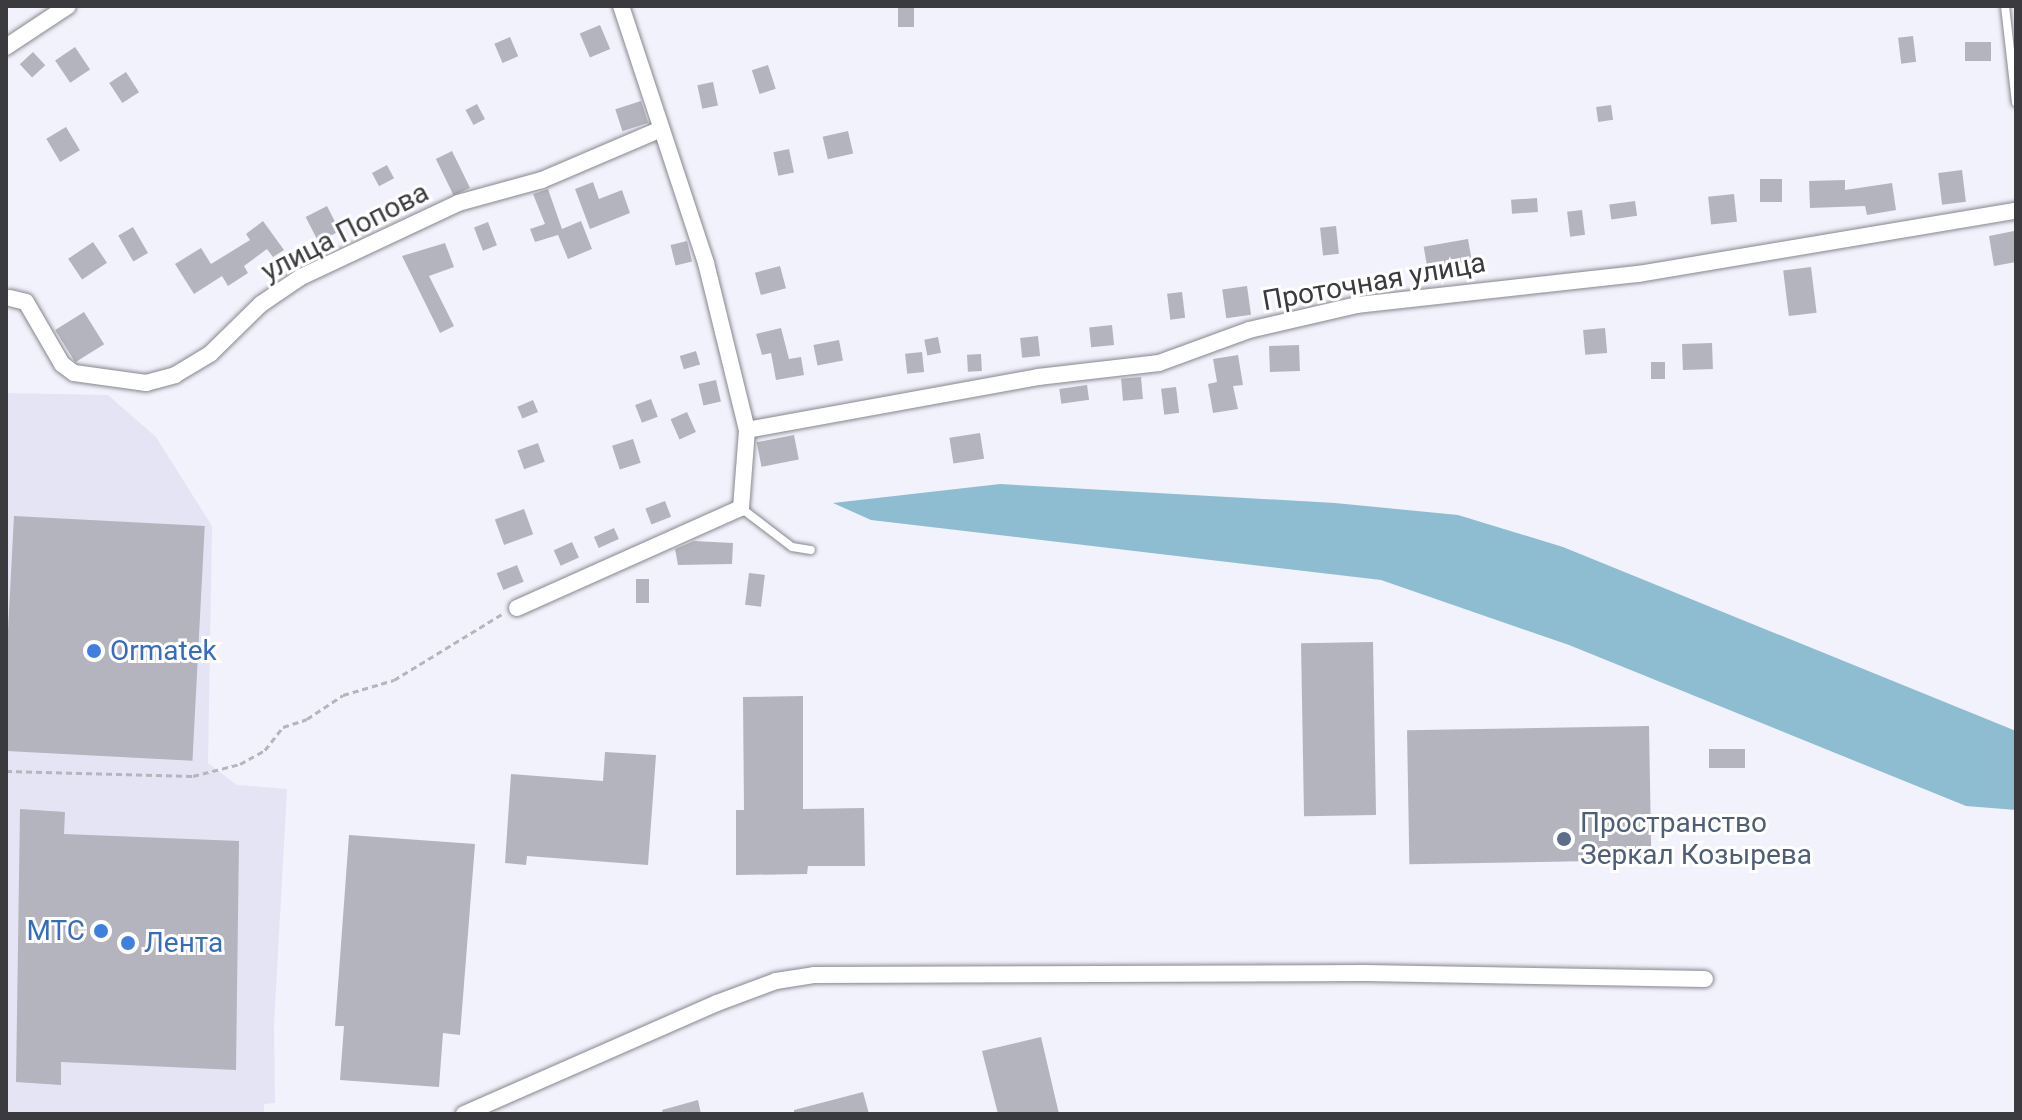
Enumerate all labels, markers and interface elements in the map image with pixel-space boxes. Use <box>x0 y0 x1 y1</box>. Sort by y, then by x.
street label: улица Попова <box>256 175 434 289</box>
street label: Проточная улица <box>1260 246 1488 318</box>
place label: Ormatek <box>110 634 217 668</box>
marker: Ormatek <box>85 642 103 660</box>
place label: Пространство Зеркал Козырева <box>1580 806 1812 872</box>
marker: Пространство Зеркал Козырева <box>1555 830 1573 848</box>
place label: МТС <box>26 914 85 948</box>
marker: МТС <box>92 922 110 940</box>
place label: Лента <box>144 926 223 960</box>
marker: Лента <box>119 934 137 952</box>

